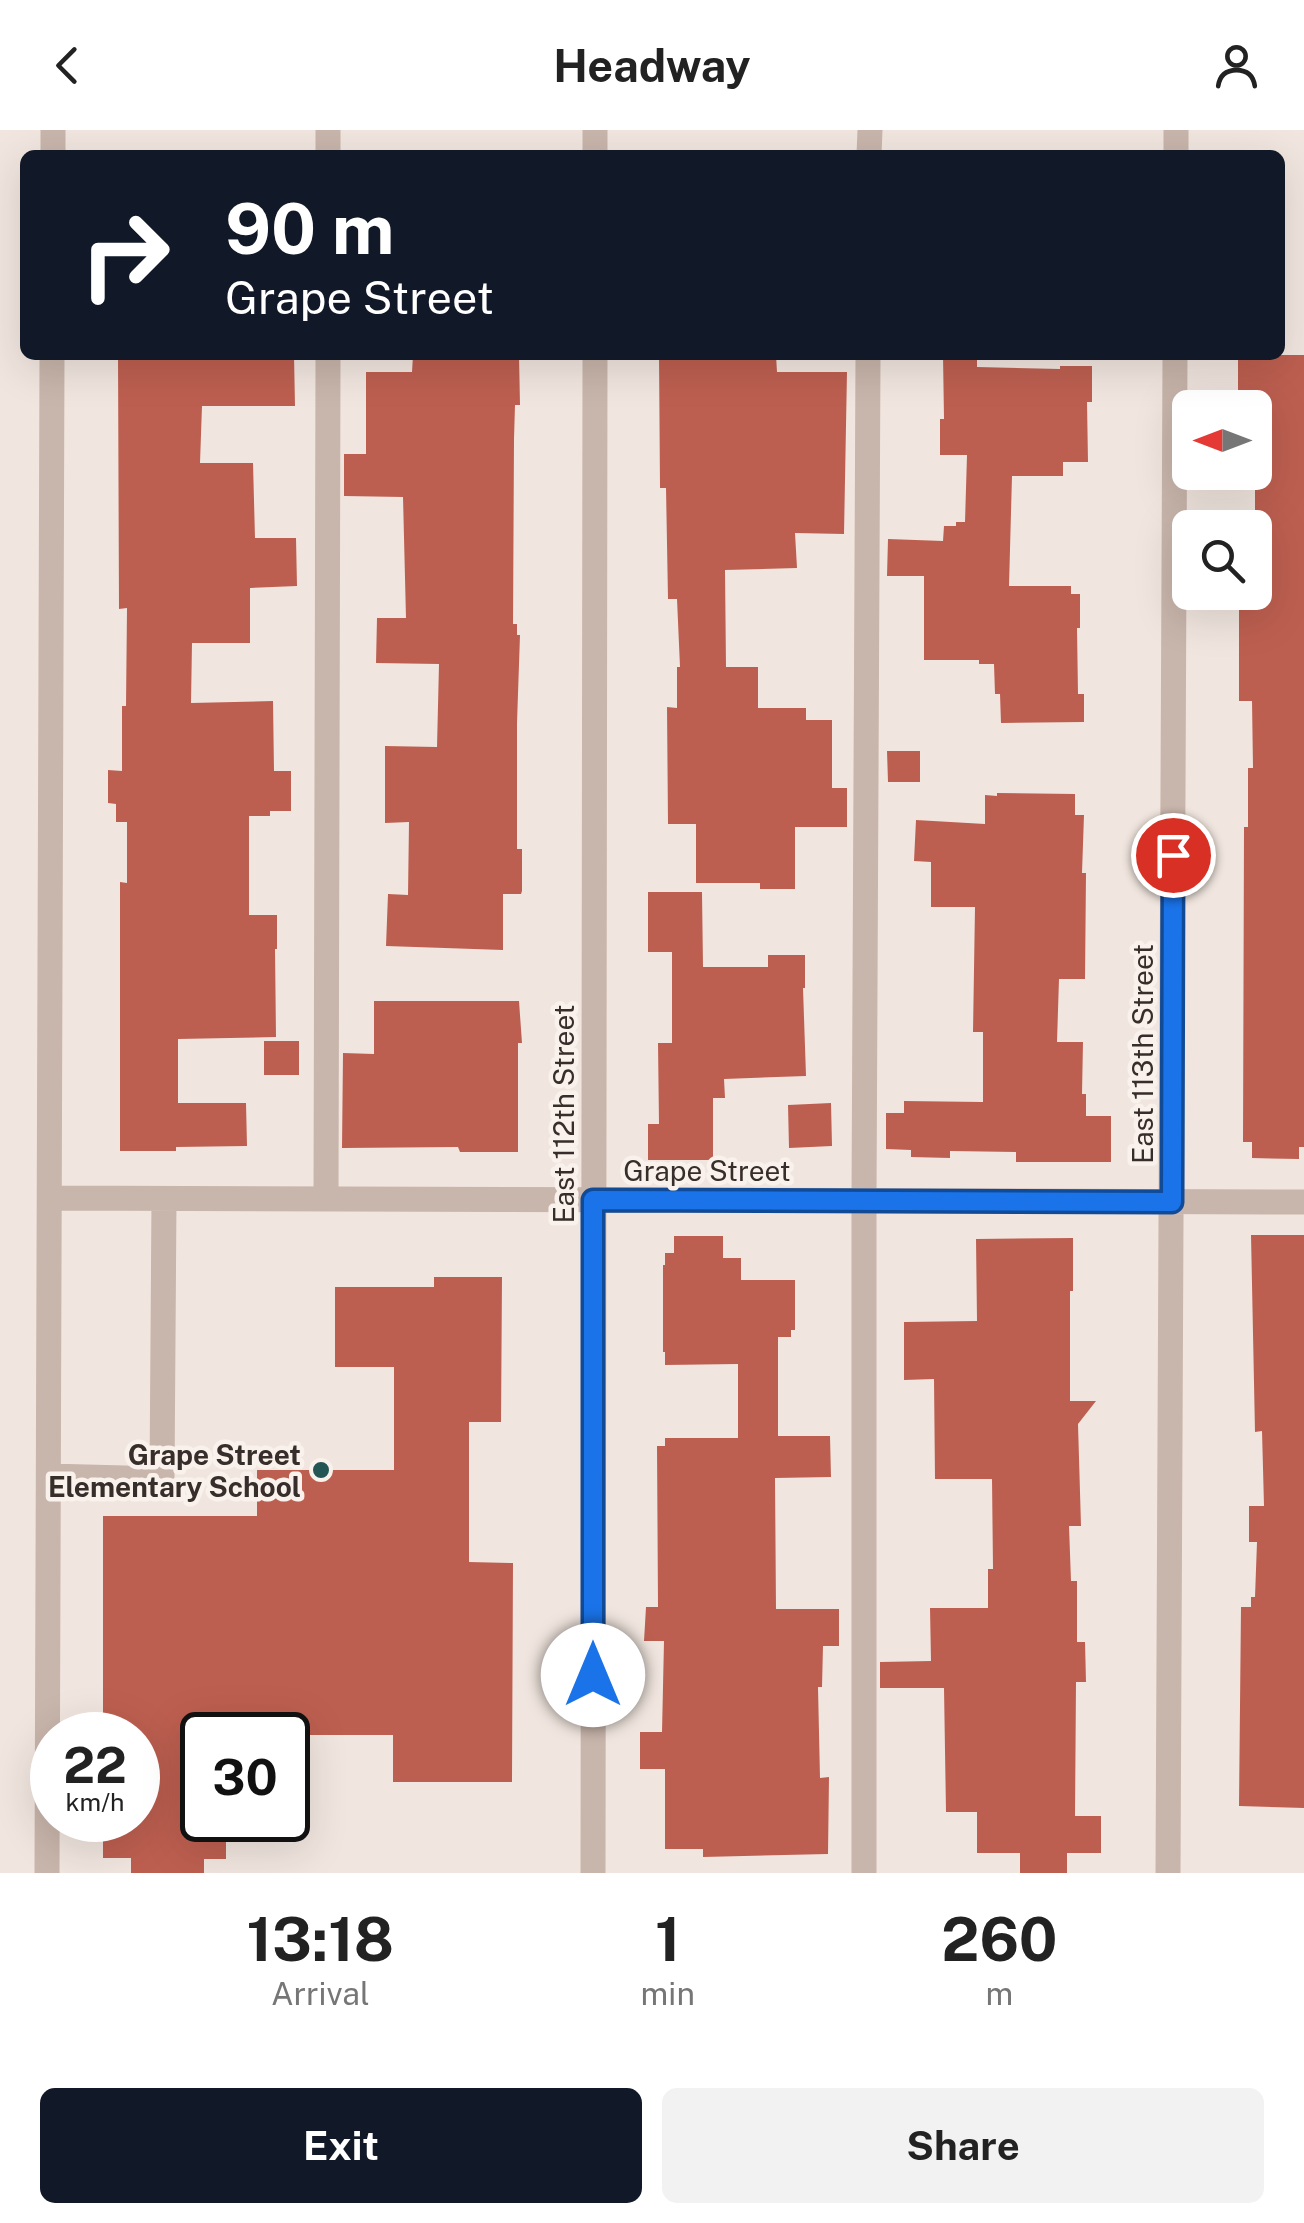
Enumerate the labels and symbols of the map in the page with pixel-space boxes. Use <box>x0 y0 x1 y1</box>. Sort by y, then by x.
north arrow <box>1172 390 1272 490</box>
pin <box>1131 813 1216 898</box>
street label: East 113th Street <box>1126 944 1159 1164</box>
street label: East 112th Street <box>547 1004 580 1224</box>
street label: Grape Street <box>623 1154 791 1187</box>
place label: Grape Street Elementary School <box>48 1438 301 1503</box>
marker: Grape Street Elementary School <box>310 1459 332 1481</box>
position arrow <box>541 1623 645 1727</box>
speed limit sign: 30 <box>180 1712 310 1842</box>

